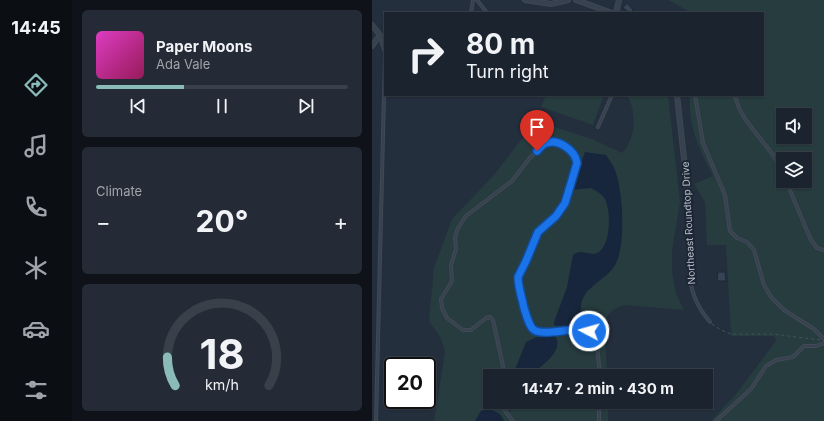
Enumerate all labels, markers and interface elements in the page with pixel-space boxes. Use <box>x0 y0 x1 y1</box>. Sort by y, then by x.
text: 14:45 <box>11 17 61 38</box>
text: 80 m <box>466 27 535 61</box>
icon: right <box>400 28 452 80</box>
text: Paper Moons <box>156 37 252 56</box>
text: Ada Vale <box>156 56 210 72</box>
text: Turn right <box>466 61 549 82</box>
icon: directions <box>22 71 50 99</box>
icon: previous <box>127 95 149 117</box>
icon: pause <box>211 95 233 117</box>
icon: next <box>295 95 317 117</box>
map controls <box>776 108 812 188</box>
button: sound <box>776 108 812 144</box>
pin <box>520 110 554 151</box>
icon: arrive <box>526 116 548 138</box>
icon: music <box>22 132 50 160</box>
button: layers <box>776 152 812 188</box>
street label: Northeast Roundtop Drive <box>679 161 697 285</box>
text: Climate <box>96 183 142 199</box>
icon: phone <box>22 193 50 221</box>
text: 20° <box>196 203 248 239</box>
text: − <box>96 209 111 235</box>
text: + <box>333 209 348 235</box>
icon: climate <box>22 254 50 282</box>
position arrow <box>568 310 610 352</box>
icon: car <box>22 315 50 343</box>
text: 18 <box>199 328 245 378</box>
speed limit sign: 20 <box>384 357 436 409</box>
text: km/h <box>205 375 239 392</box>
icon: filters <box>22 376 50 404</box>
text: 14:47 · 2 min · 430 m <box>522 379 674 398</box>

